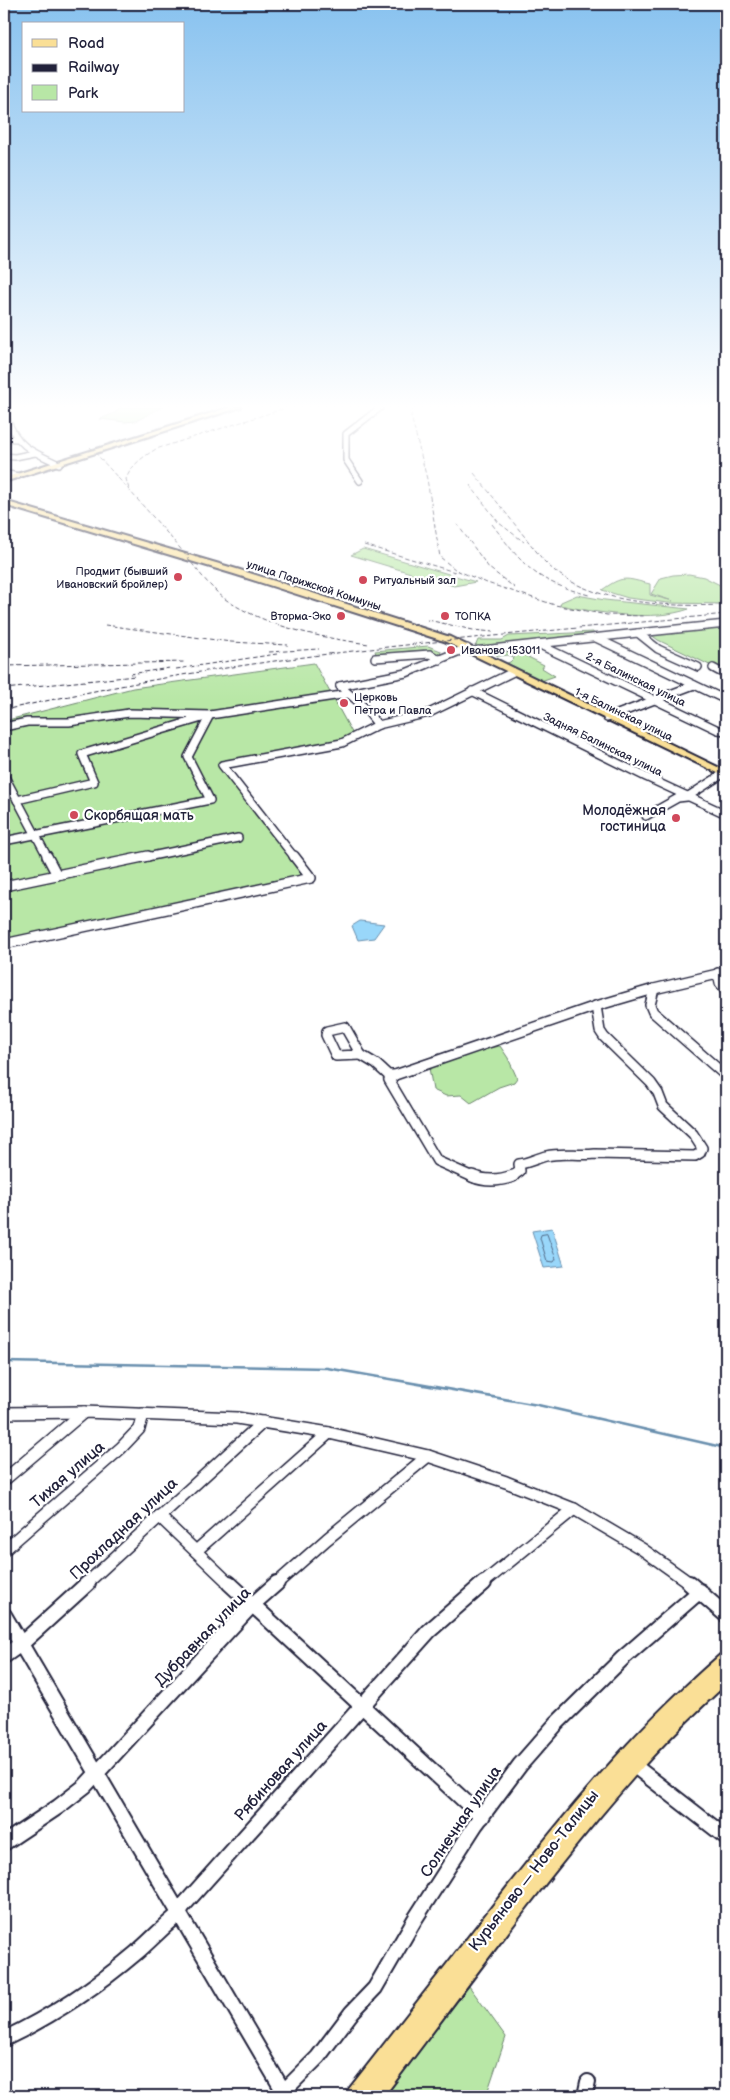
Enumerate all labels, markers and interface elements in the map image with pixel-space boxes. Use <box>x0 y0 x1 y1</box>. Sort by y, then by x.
legend <box>22 22 185 112</box>
text: Road <box>68 34 104 53</box>
text: Railway <box>68 58 119 77</box>
text: Park <box>68 84 99 103</box>
street label: улица Парижской Коммуны <box>245 558 383 613</box>
place label: Продмит (бывший Ивановский бройлер) <box>56 565 168 591</box>
marker: Продмит (бывший Ивановский бройлер) <box>172 571 184 583</box>
marker: Ритуальный зал <box>357 574 369 586</box>
place label: Ритуальный зал <box>373 574 456 587</box>
place label: Вторма-Эко <box>271 610 331 623</box>
marker: Вторма-Эко <box>335 610 347 622</box>
marker: ТОПКА <box>439 610 451 622</box>
place label: ТОПКА <box>455 610 491 623</box>
marker: Иваново 153011 <box>445 644 457 656</box>
place label: Иваново 153011 <box>461 644 540 657</box>
street label: 2-я Балинская улица <box>584 650 688 709</box>
street label: 1-я Балинская улица <box>573 685 675 744</box>
place label: Церковь Петра и Павла <box>354 691 432 717</box>
marker: Церковь Петра и Павла <box>338 697 350 709</box>
street label: Задняя Балинская улица <box>541 710 665 779</box>
place label: Молодёжная гостиница <box>582 802 667 835</box>
place label: Скорбящая мать <box>84 807 194 824</box>
marker: Скорбящая мать <box>68 809 80 821</box>
marker: Молодёжная гостиница <box>670 812 682 824</box>
street label: Тихая улица <box>27 1437 109 1513</box>
street label: Прохладная улица <box>66 1474 182 1584</box>
street label: Дубравная улица <box>151 1583 256 1691</box>
street label: Рябиновая улица <box>231 1716 332 1825</box>
street label: Солнечная улица <box>417 1762 506 1881</box>
street label: Курьяново — Ново-Талицы <box>465 1786 603 1955</box>

